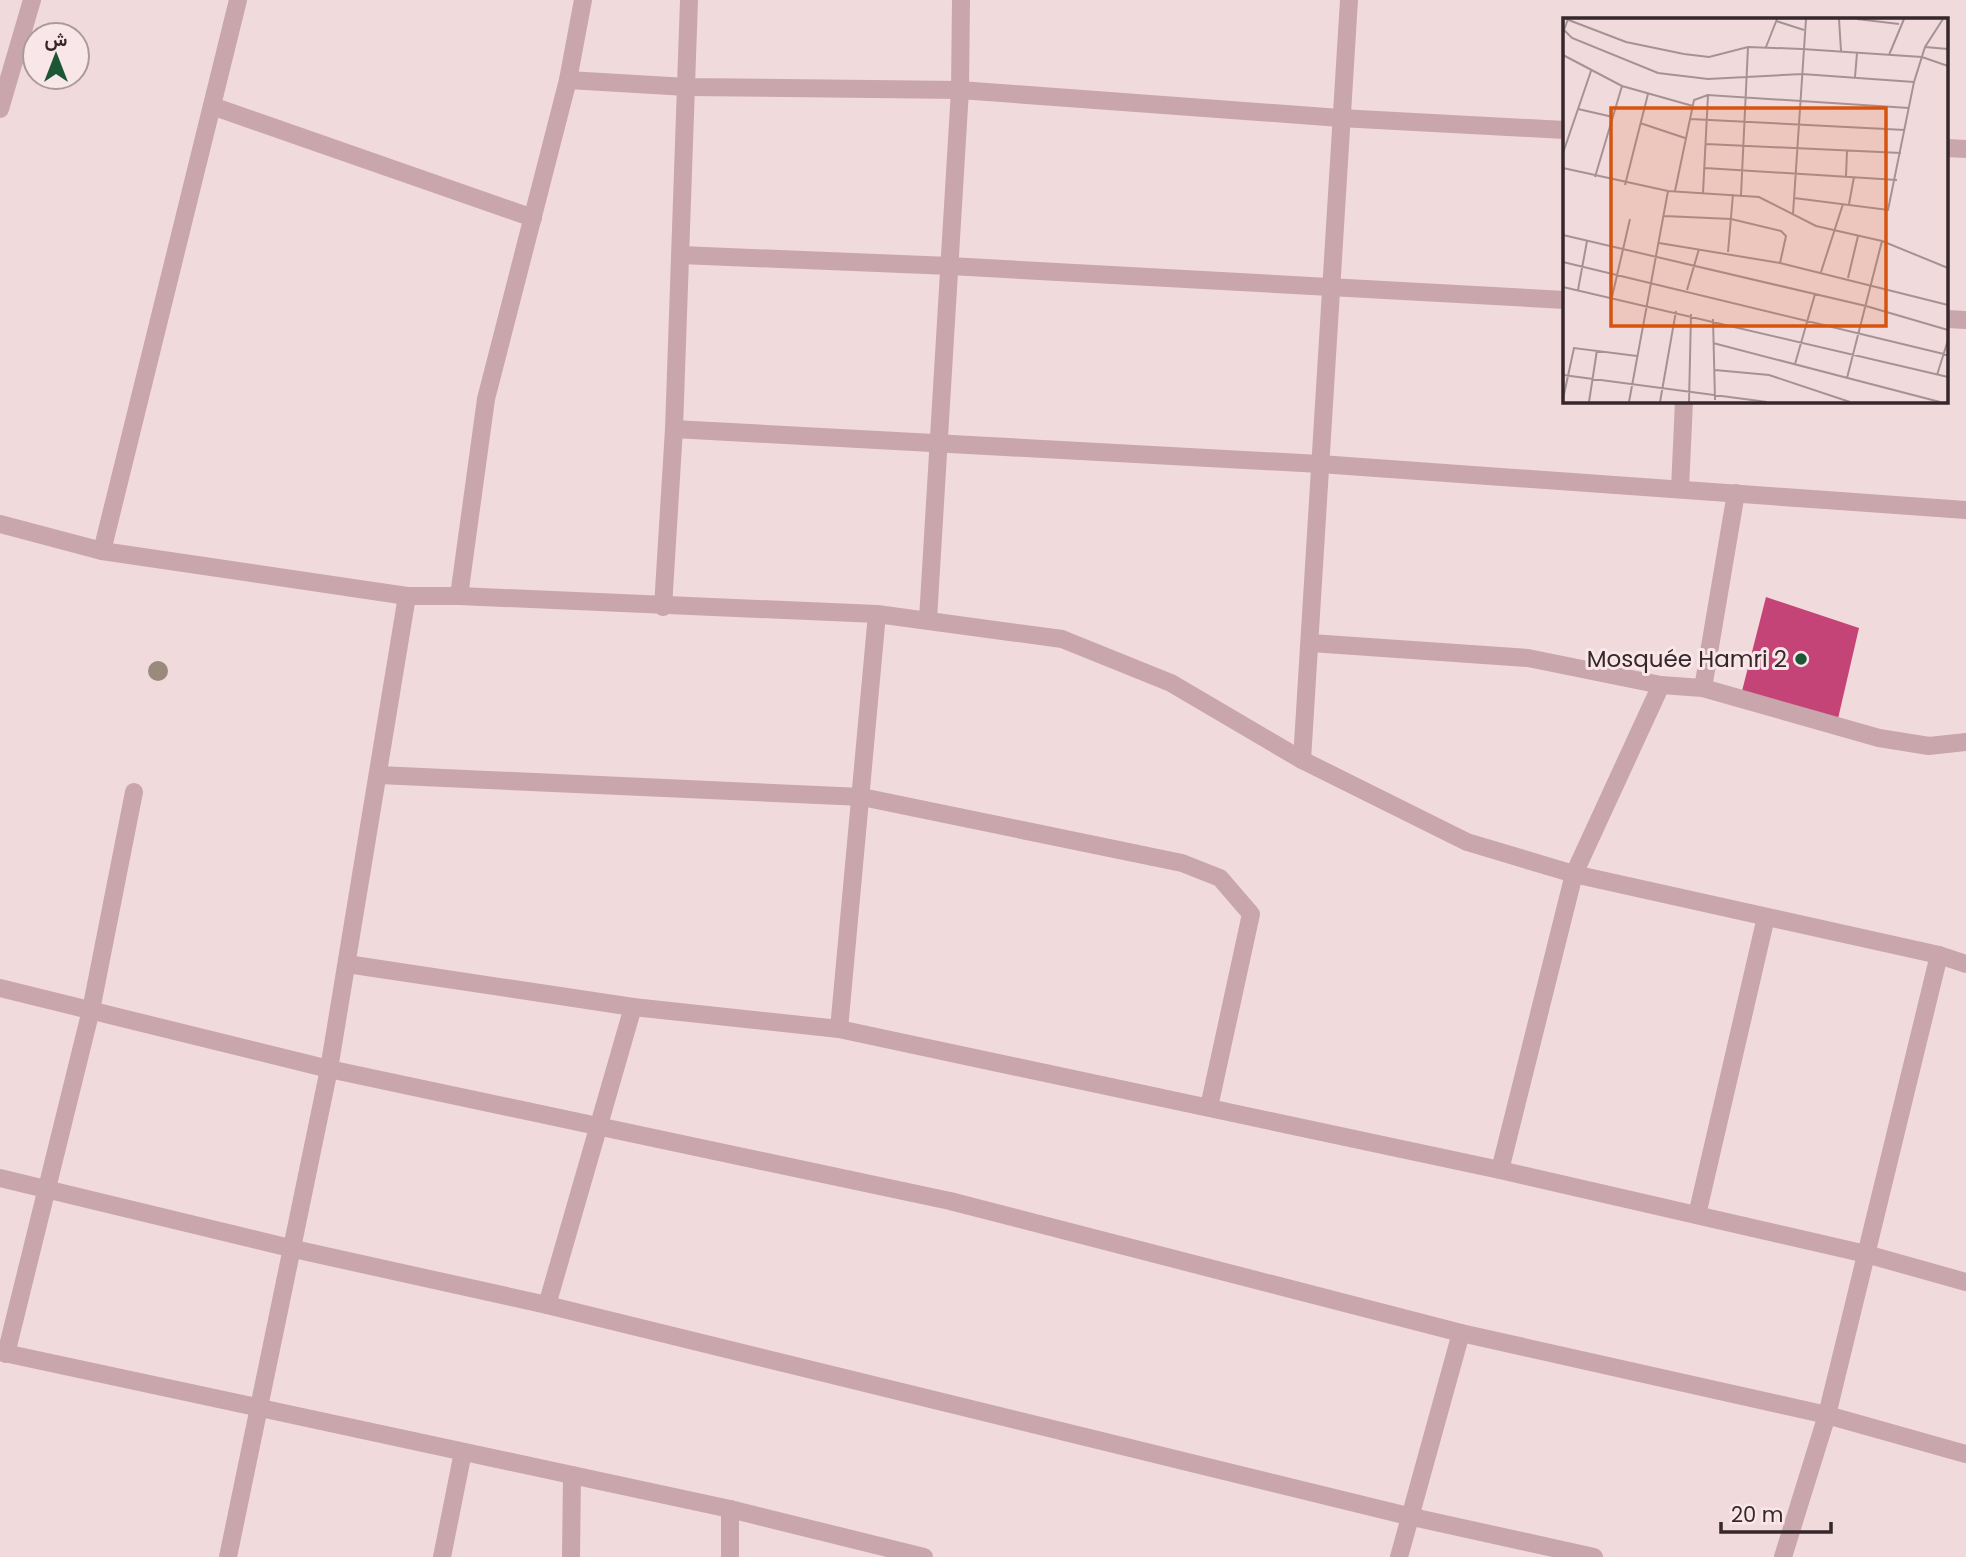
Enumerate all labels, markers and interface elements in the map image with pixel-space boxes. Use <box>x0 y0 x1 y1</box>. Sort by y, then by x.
inset map <box>1563 18 1948 402</box>
north arrow <box>21 21 91 91</box>
text: ش <box>45 26 68 53</box>
place label: Mosquée Hamri 2 <box>1587 643 1787 675</box>
marker: Mosquée Hamri 2 <box>1793 651 1809 667</box>
scale bar <box>1721 1490 1831 1534</box>
text: 20 m <box>1731 1500 1784 1529</box>

